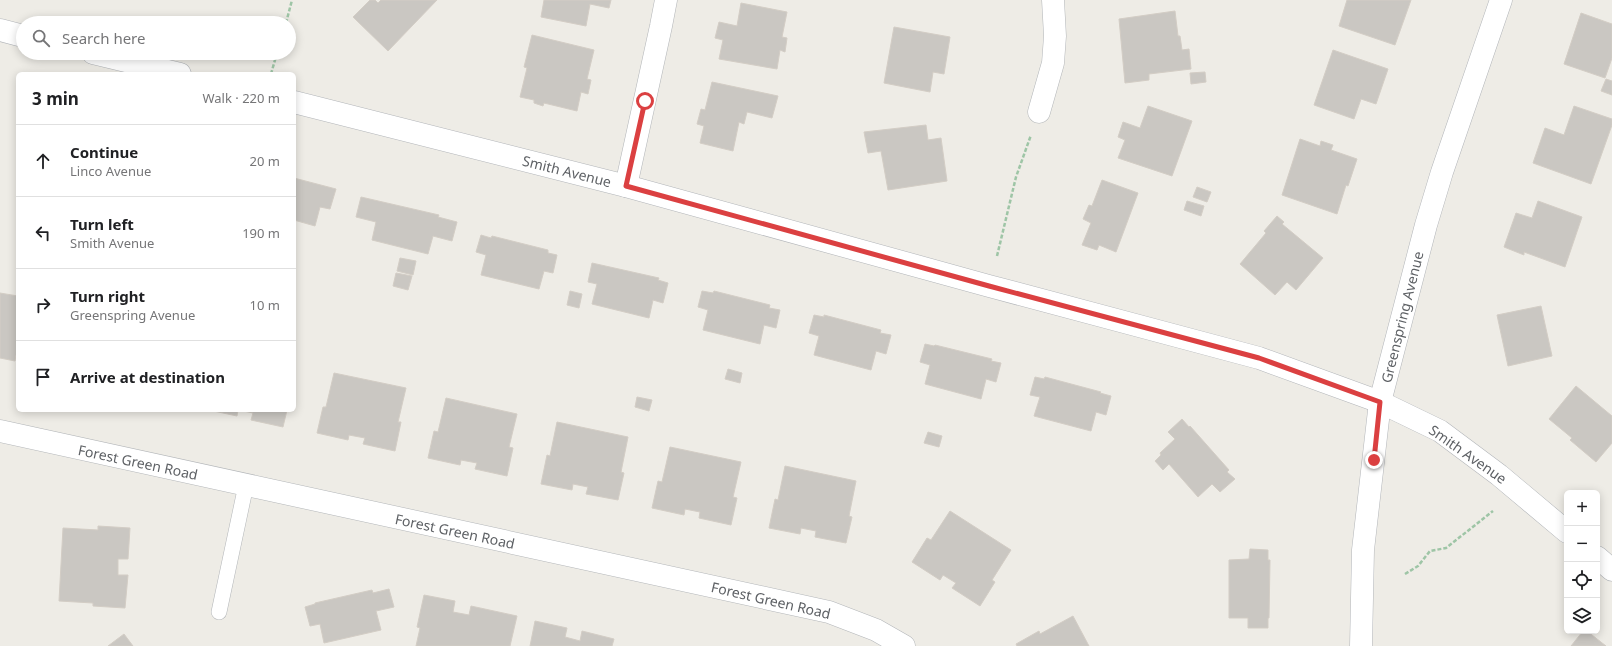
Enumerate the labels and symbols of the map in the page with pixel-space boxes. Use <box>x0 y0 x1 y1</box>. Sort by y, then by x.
route start <box>636 92 654 110</box>
street label: Smith Avenue <box>521 151 613 191</box>
street label: Greenspring Avenue <box>1376 249 1428 385</box>
street label: Smith Avenue <box>1425 420 1511 488</box>
street label: Forest Green Road <box>76 440 200 484</box>
route end <box>1365 451 1383 469</box>
street label: Forest Green Road <box>393 509 517 553</box>
street label: Forest Green Road <box>709 577 833 623</box>

